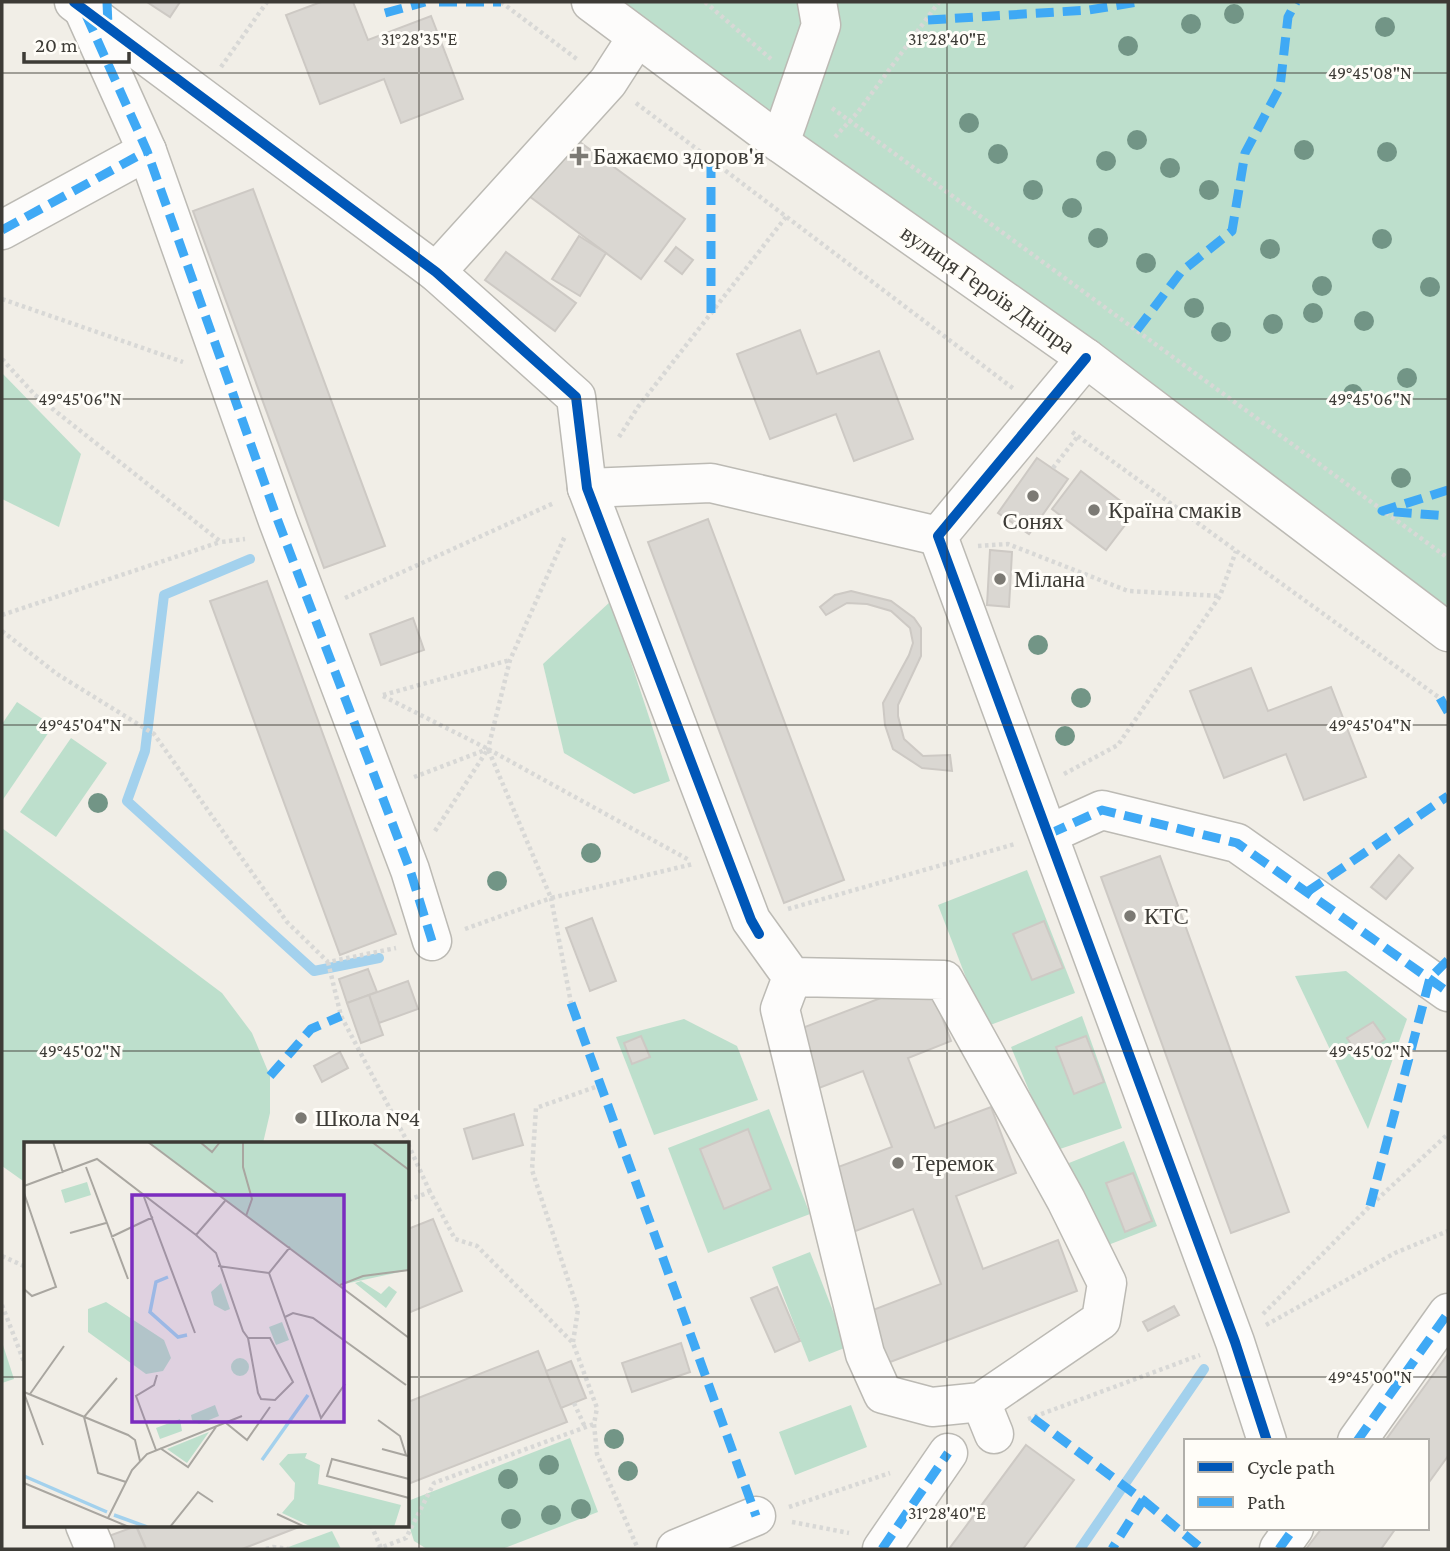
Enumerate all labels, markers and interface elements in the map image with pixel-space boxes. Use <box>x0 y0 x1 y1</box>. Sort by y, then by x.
scale bar <box>24 21 130 65</box>
text: 31°28'35"E <box>381 29 457 49</box>
text: 31°28'40"E <box>908 29 986 49</box>
text: 20 m <box>35 33 78 57</box>
text: 49°45'08"N <box>1328 63 1412 83</box>
place label: Бажаємо здоров'я <box>593 143 765 169</box>
marker: Бажаємо здоров'я <box>571 148 587 164</box>
street label: вулиця Героїв Дніпра <box>896 219 1080 359</box>
text: 49°45'06"N <box>38 389 122 409</box>
text: 49°45'06"N <box>1328 389 1412 409</box>
marker: Сонях <box>1025 488 1041 504</box>
place label: Країна смаків <box>1108 497 1242 523</box>
marker: Країна смаків <box>1086 502 1102 518</box>
place label: Сонях <box>1002 508 1064 534</box>
place label: Мілана <box>1014 566 1085 592</box>
marker: Мілана <box>992 571 1008 587</box>
text: 49°45'04"N <box>38 715 122 735</box>
text: 49°45'04"N <box>1328 715 1412 735</box>
place label: КТС <box>1144 903 1189 929</box>
marker: КТС <box>1122 908 1138 924</box>
text: 49°45'02"N <box>39 1041 121 1061</box>
text: 49°45'02"N <box>1329 1041 1411 1061</box>
place label: Школа №4 <box>315 1105 420 1131</box>
marker: Школа №4 <box>293 1110 309 1126</box>
inset map <box>24 1142 410 1526</box>
place label: Теремок <box>912 1150 995 1176</box>
marker: Теремок <box>890 1155 906 1171</box>
text: 49°45'00"N <box>1328 1367 1412 1387</box>
legend <box>1184 1439 1429 1530</box>
text: Cycle path <box>1247 1455 1335 1479</box>
text: Path <box>1247 1490 1285 1514</box>
text: 31°28'40"E <box>908 1503 986 1523</box>

